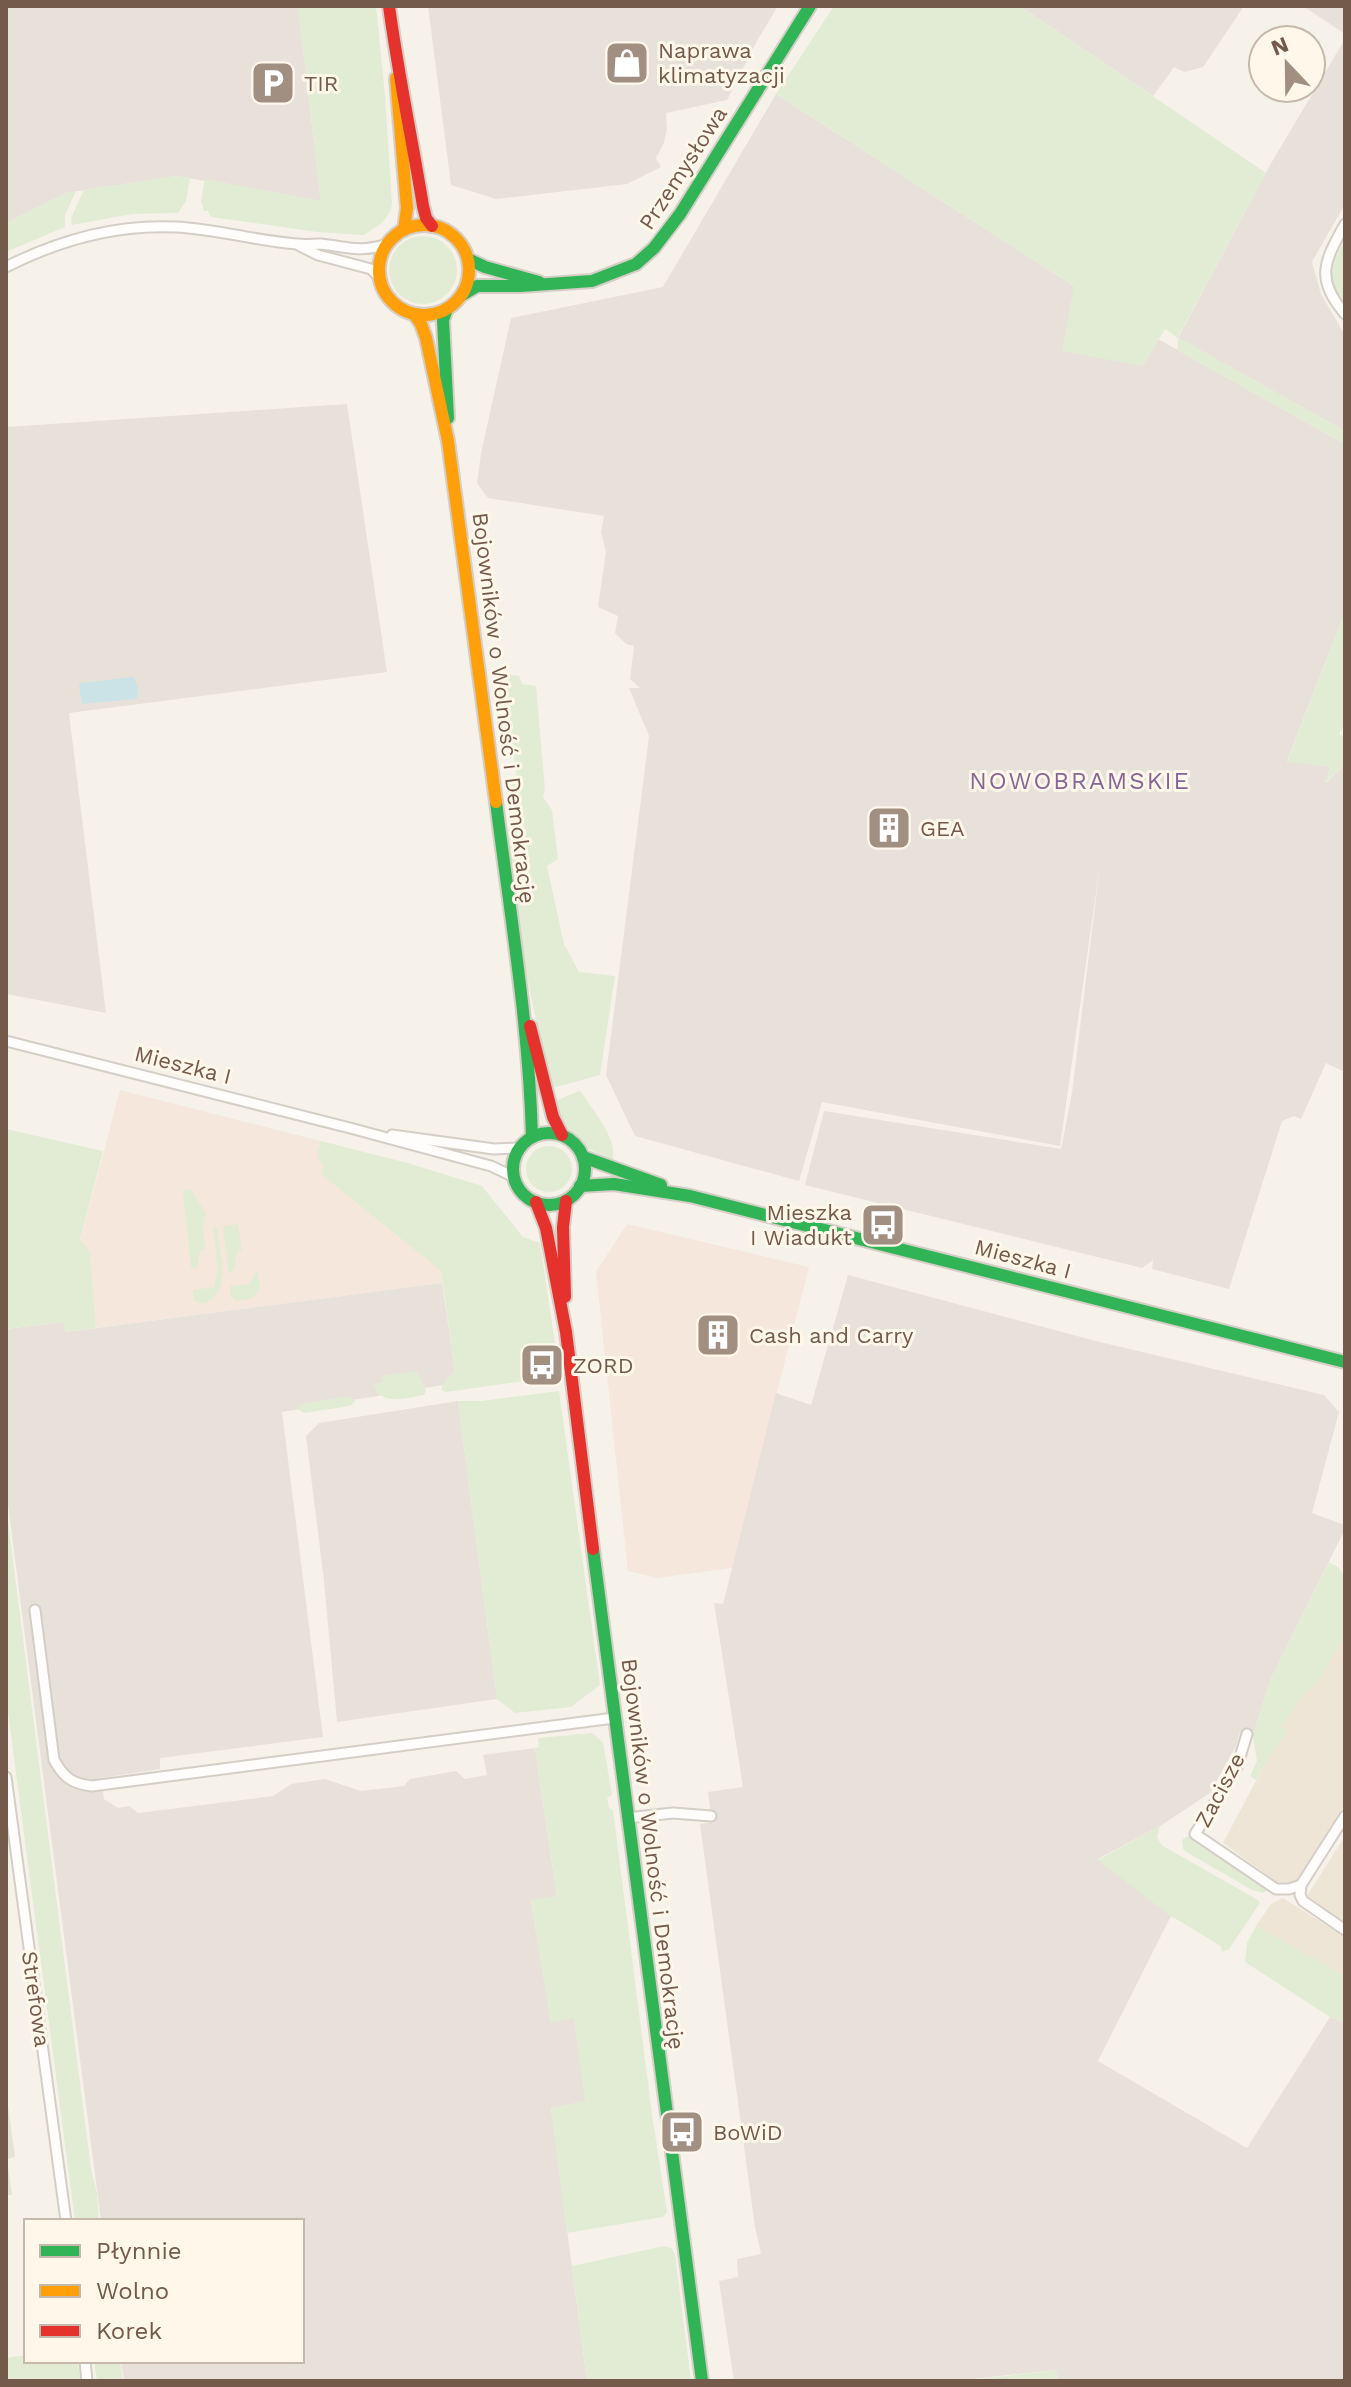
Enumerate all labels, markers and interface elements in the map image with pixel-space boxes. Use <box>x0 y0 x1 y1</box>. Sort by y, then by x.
north arrow <box>1247 24 1327 104</box>
text: N <box>1267 31 1292 61</box>
place label: Naprawa klimatyzacji <box>658 38 785 88</box>
shop icon: Naprawa klimatyzacji <box>603 39 651 87</box>
parking icon: TIR <box>249 59 297 107</box>
place label: TIR <box>304 71 338 96</box>
street label: Przemysłowa <box>634 102 732 234</box>
street label: Bojowników o Wolność i Demokrację <box>468 511 540 905</box>
district label: NOWOBRAMSKIE <box>969 767 1191 795</box>
building icon: GEA <box>865 804 913 852</box>
place label: GEA <box>920 816 964 841</box>
street label: Mieszka I <box>132 1041 234 1089</box>
place label: Mieszka I Wiadukt <box>750 1200 852 1250</box>
bus stop icon: Mieszka I Wiadukt <box>859 1201 907 1249</box>
street label: Mieszka I <box>972 1234 1074 1284</box>
building icon: Cash and Carry <box>694 1311 742 1359</box>
place label: Cash and Carry <box>749 1323 914 1348</box>
bus stop icon: ZORD <box>518 1341 566 1389</box>
place label: ZORD <box>573 1353 634 1378</box>
street label: Bojowników o Wolność i Demokrację <box>617 1657 689 2051</box>
street label: Zacisze <box>1190 1749 1250 1831</box>
street label: Strefowa <box>17 1950 55 2048</box>
bus stop icon: BoWiD <box>658 2108 706 2156</box>
place label: BoWiD <box>713 2120 783 2145</box>
legend <box>24 2219 304 2363</box>
text: Płynnie <box>96 2237 182 2265</box>
text: Wolno <box>96 2277 169 2305</box>
text: Korek <box>96 2317 162 2345</box>

